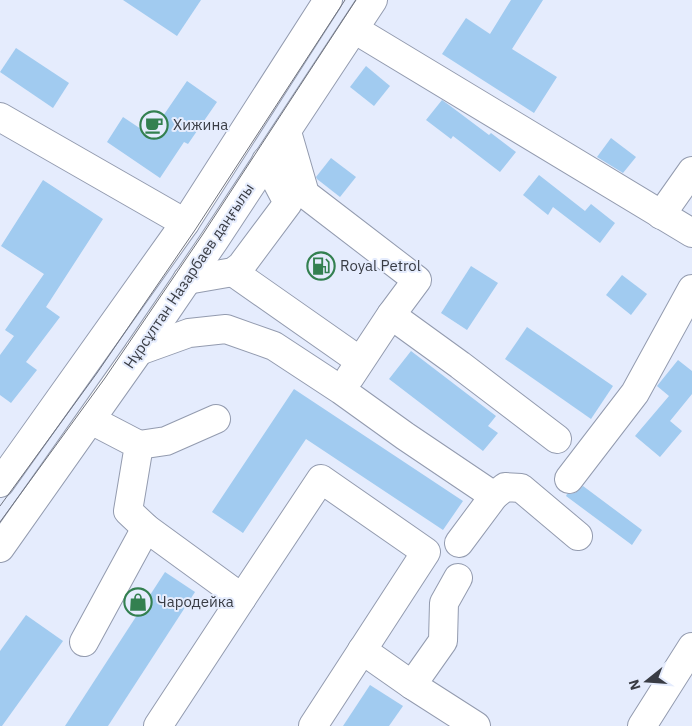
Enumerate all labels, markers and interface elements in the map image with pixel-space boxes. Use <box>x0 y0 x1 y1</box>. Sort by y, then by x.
cafe icon: Хижина <box>139 110 169 140</box>
place label: Хижина <box>173 115 228 134</box>
street label: Нұрсұлтан Назарбаев даңғылы <box>119 179 258 372</box>
fuel station icon: Royal Petrol <box>306 251 336 281</box>
place label: Royal Petrol <box>340 256 421 275</box>
shop icon: Чародейка <box>123 587 153 617</box>
place label: Чародейка <box>157 592 234 611</box>
north arrow <box>622 656 672 706</box>
text: N <box>624 677 645 692</box>

